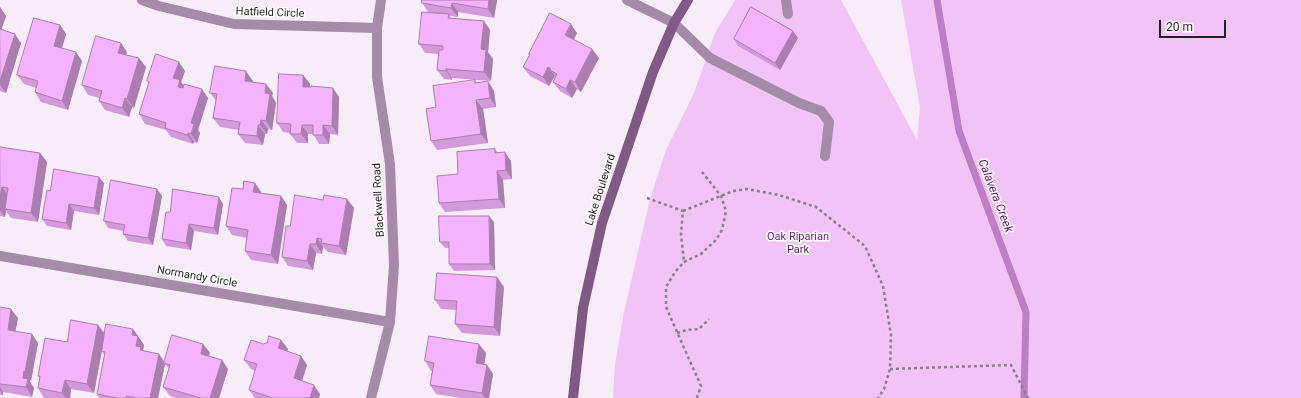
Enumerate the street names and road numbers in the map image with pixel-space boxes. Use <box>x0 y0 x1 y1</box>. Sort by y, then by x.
street label: Hatfield Circle <box>235 5 305 21</box>
street label: Lake Boulevard <box>583 152 619 228</box>
street label: Blackwell Road <box>370 163 388 237</box>
street label: Normandy Circle <box>156 263 238 291</box>

